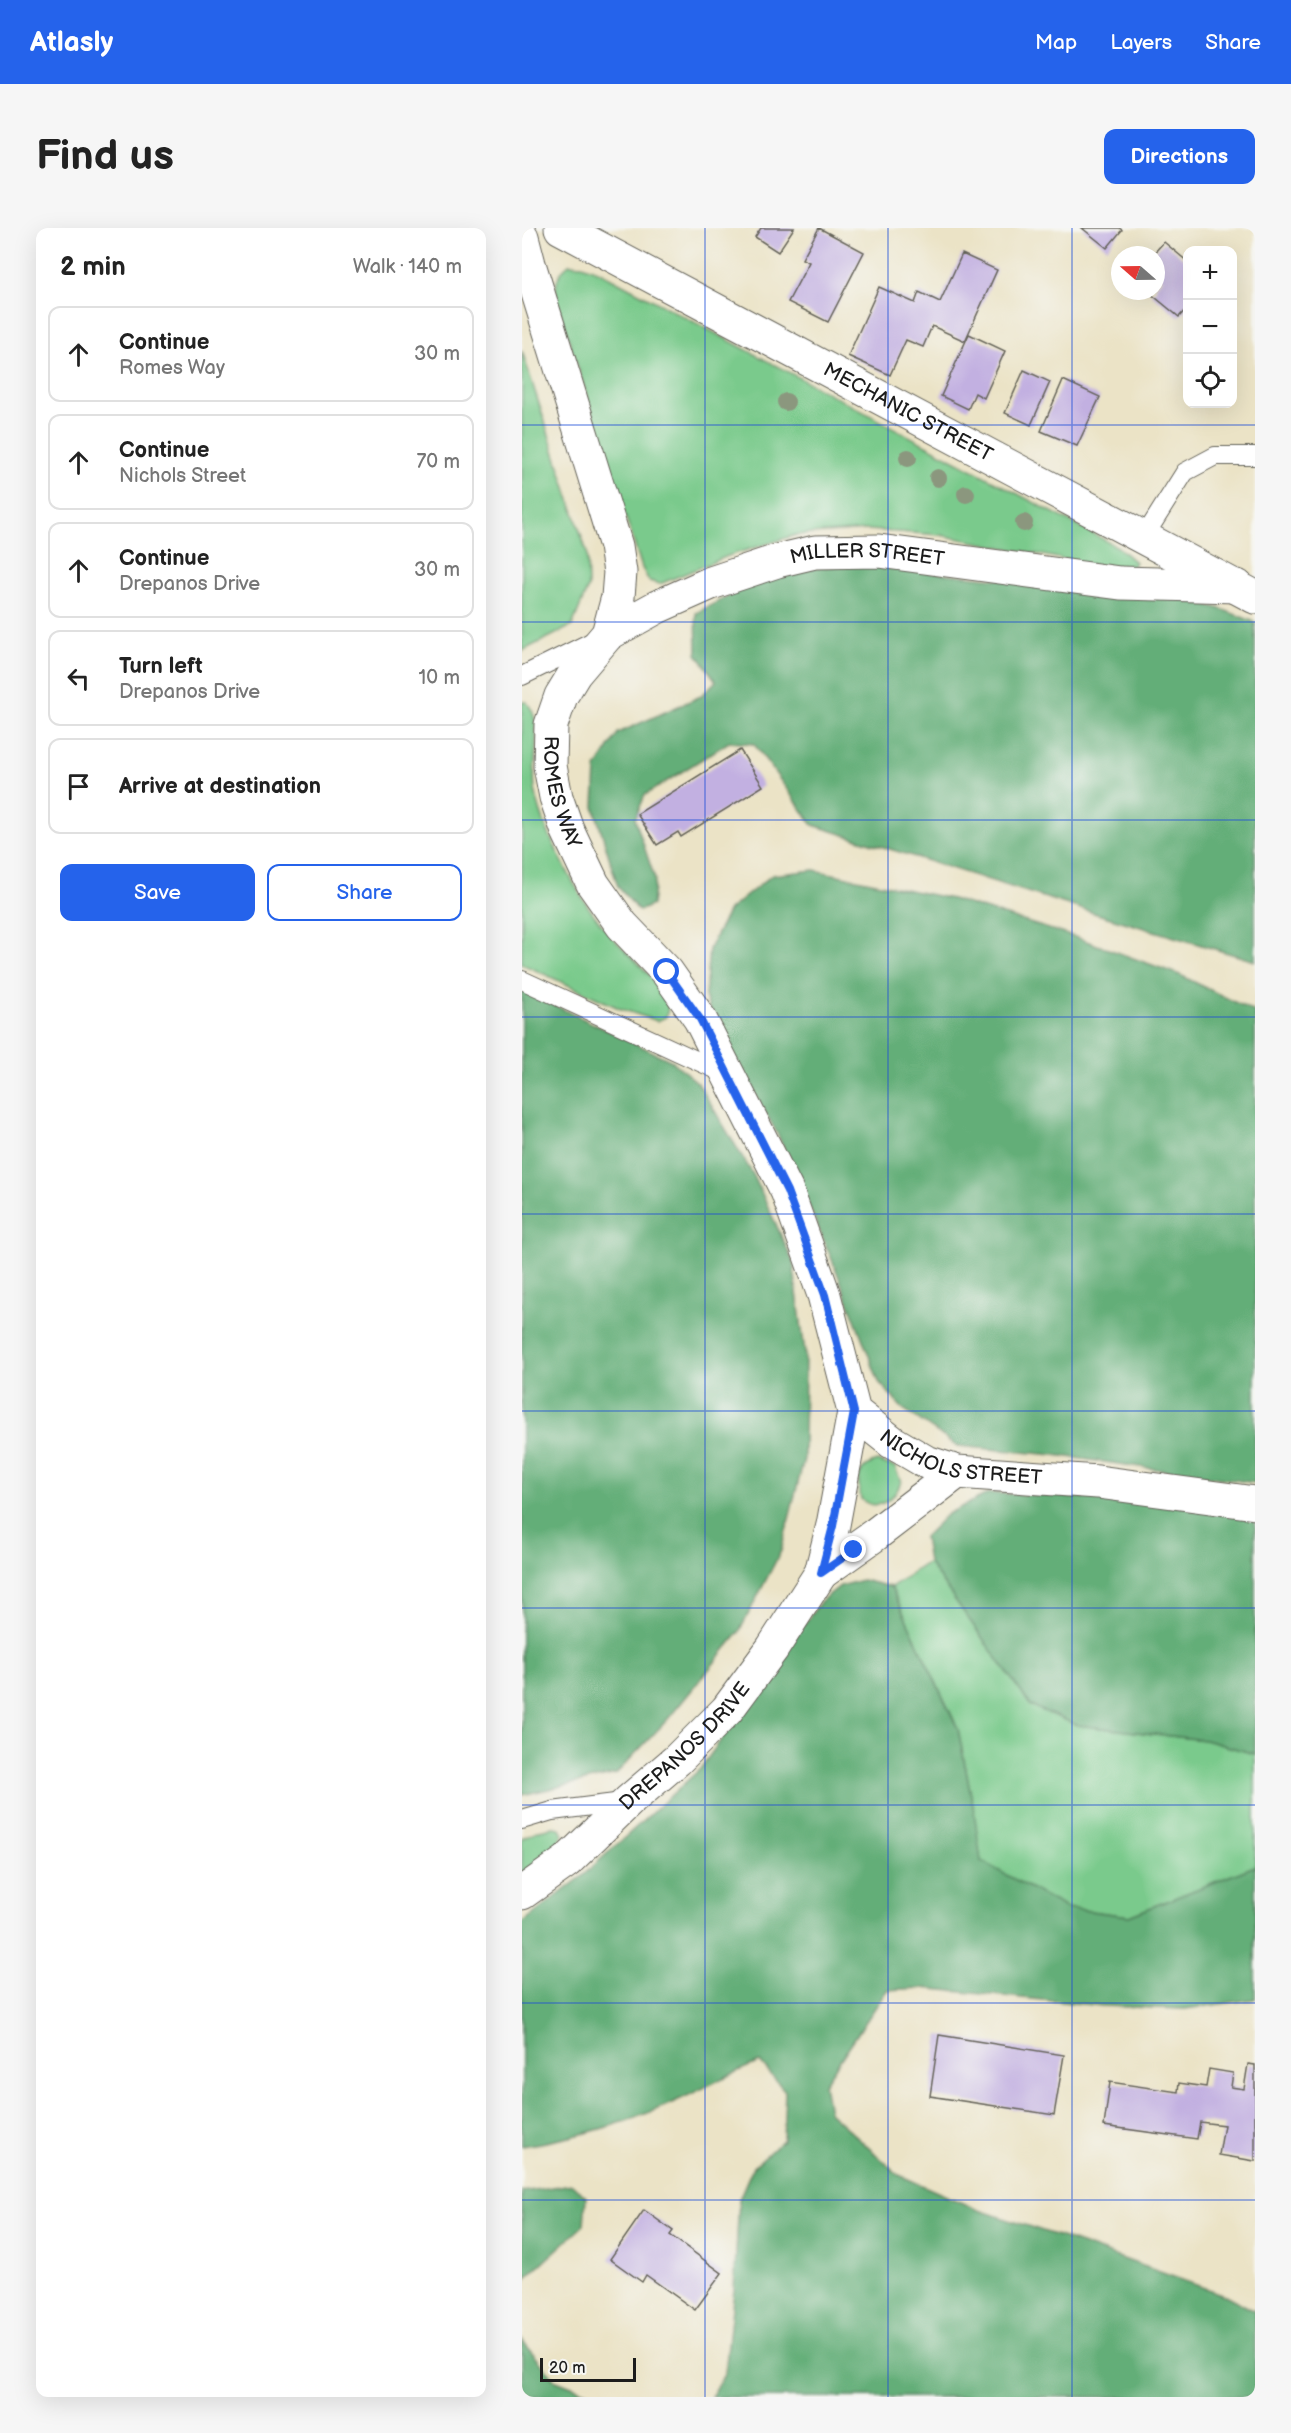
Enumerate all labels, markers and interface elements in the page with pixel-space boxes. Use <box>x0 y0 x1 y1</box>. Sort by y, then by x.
text: Atlasly <box>30 26 113 59</box>
text: Map <box>1035 30 1077 55</box>
text: Layers <box>1110 30 1172 55</box>
text: Share <box>1205 30 1261 55</box>
button: Directions <box>1104 129 1255 184</box>
text: Find us <box>36 131 174 182</box>
north arrow <box>1111 246 1165 300</box>
map controls <box>1183 246 1237 408</box>
button: + <box>1183 246 1237 300</box>
text: 2 min <box>60 252 126 283</box>
text: Walk · 140 m <box>353 255 462 279</box>
button: − <box>1183 300 1237 354</box>
text: Continue <box>119 329 209 356</box>
icon: ahead <box>62 338 95 371</box>
text: 30 m <box>414 342 460 366</box>
button: locate <box>1183 354 1237 408</box>
text: Romes Way <box>119 356 225 380</box>
street label: MECHANIC STREET <box>819 358 997 467</box>
text: Continue <box>119 437 209 464</box>
icon: ahead <box>62 446 95 479</box>
text: 70 m <box>416 450 460 474</box>
text: Nichols Street <box>119 464 246 488</box>
street label: MILLER STREET <box>788 539 946 572</box>
text: Continue <box>119 545 209 572</box>
icon: ahead <box>62 554 95 587</box>
text: 30 m <box>414 558 460 582</box>
text: Drepanos Drive <box>119 572 260 596</box>
text: Turn left <box>119 653 203 680</box>
icon: left <box>62 662 95 695</box>
text: 10 m <box>419 666 460 690</box>
text: Drepanos Drive <box>119 680 260 704</box>
street label: ROMES WAY <box>538 736 586 852</box>
icon: arrive <box>62 770 95 803</box>
text: Arrive at destination <box>119 773 321 800</box>
button: Save <box>60 864 255 921</box>
button: Share <box>267 864 462 921</box>
route start <box>653 958 679 984</box>
street label: NICHOLS STREET <box>874 1425 1043 1490</box>
route end <box>840 1536 866 1562</box>
street label: DREPANOS DRIVE <box>615 1677 755 1815</box>
scale bar <box>540 2355 636 2382</box>
text: 20 m <box>549 2359 585 2378</box>

